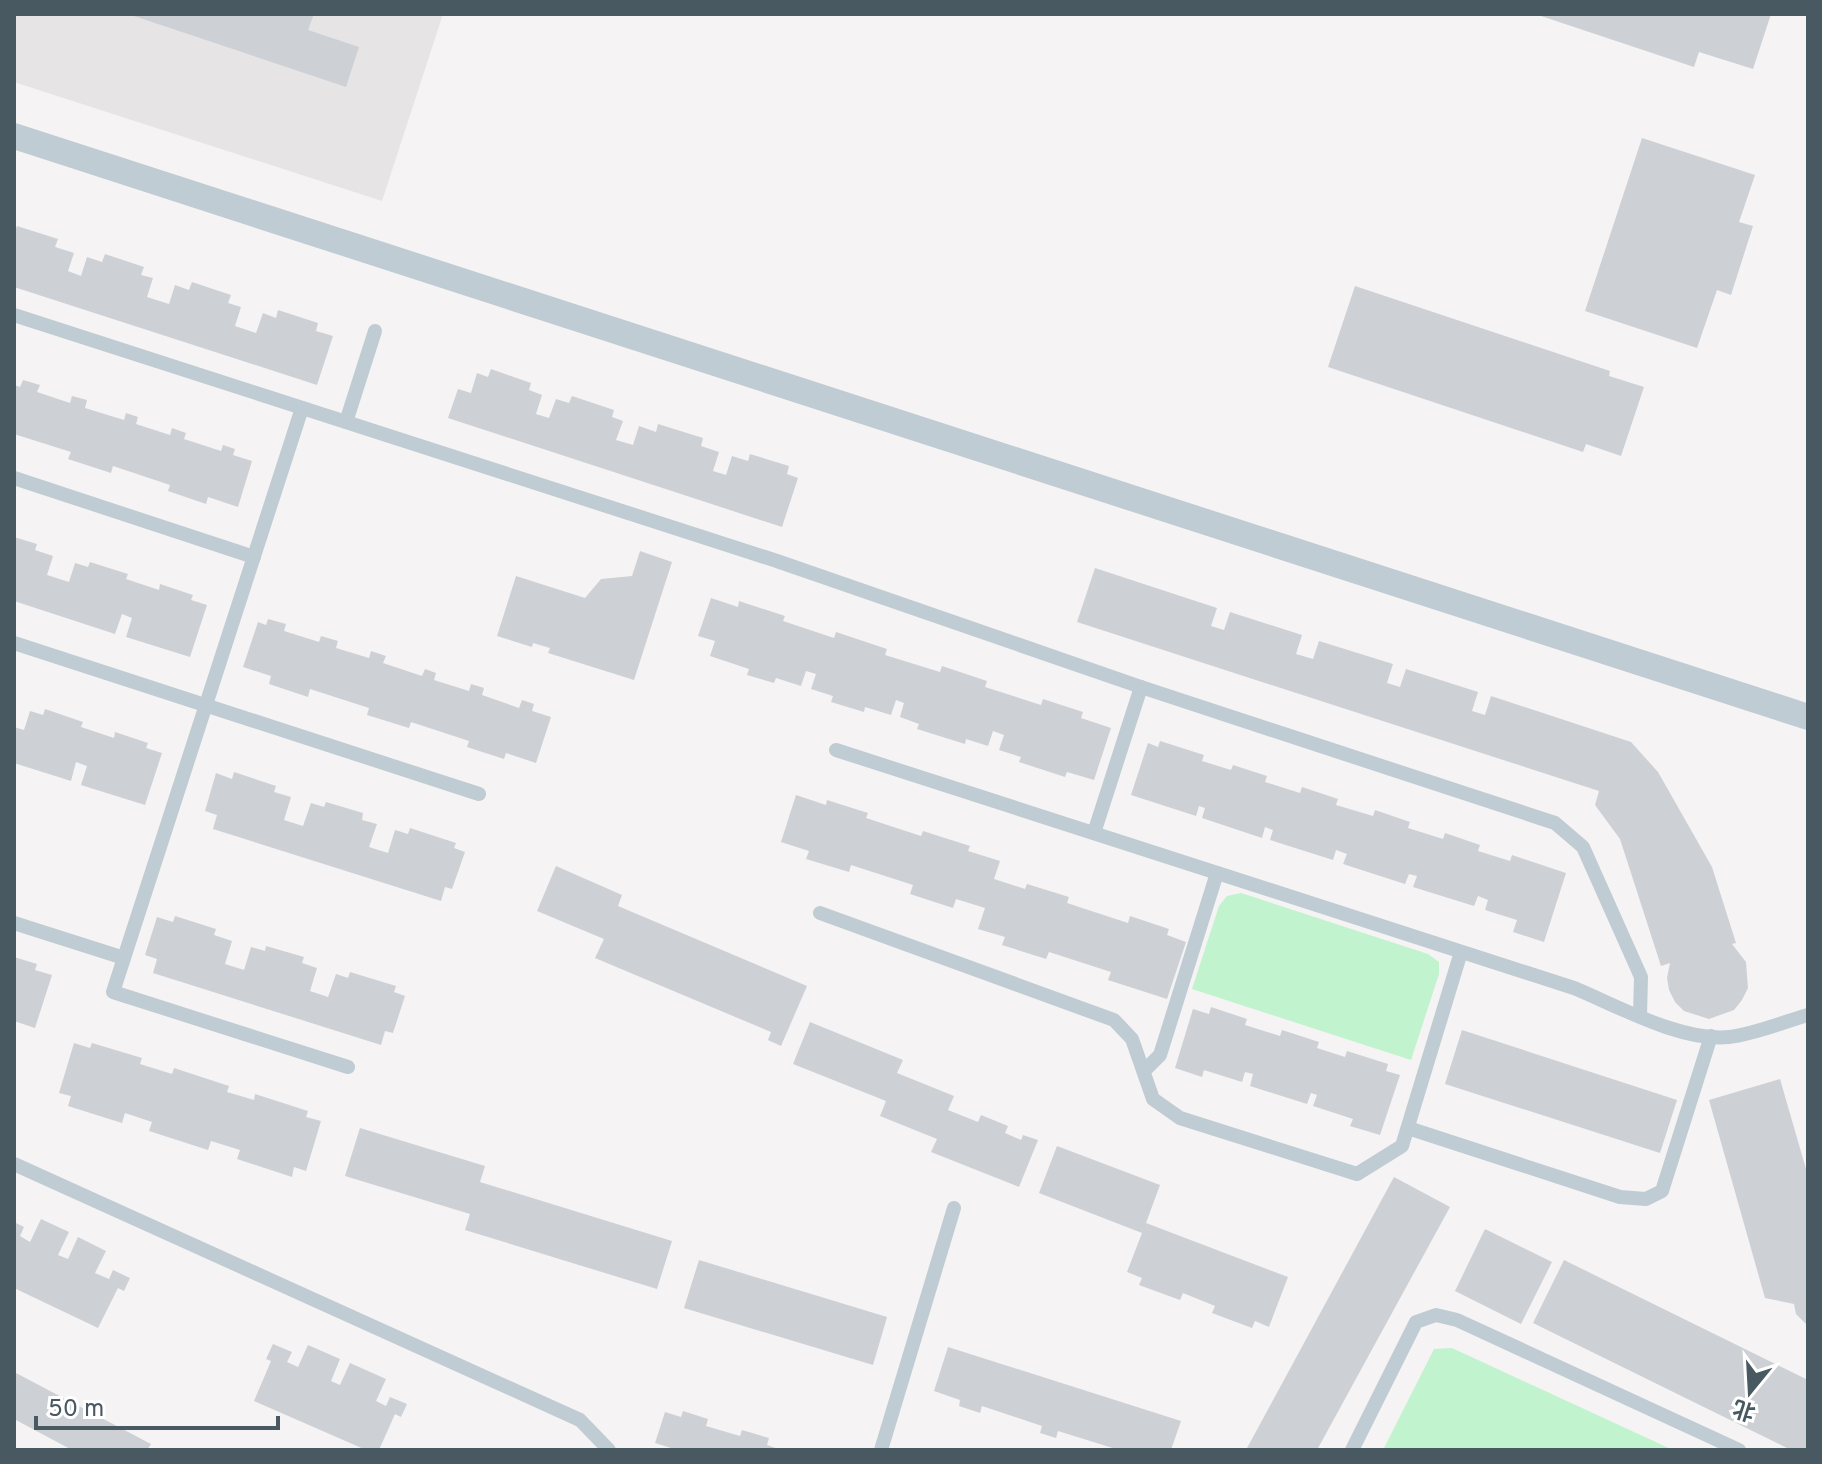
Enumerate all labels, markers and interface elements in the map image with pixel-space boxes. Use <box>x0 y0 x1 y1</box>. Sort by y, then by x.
north arrow <box>1710 1352 1790 1432</box>
scale bar <box>36 1380 278 1430</box>
text: 北 <box>1730 1392 1759 1425</box>
text: 50 m <box>48 1395 104 1425</box>

